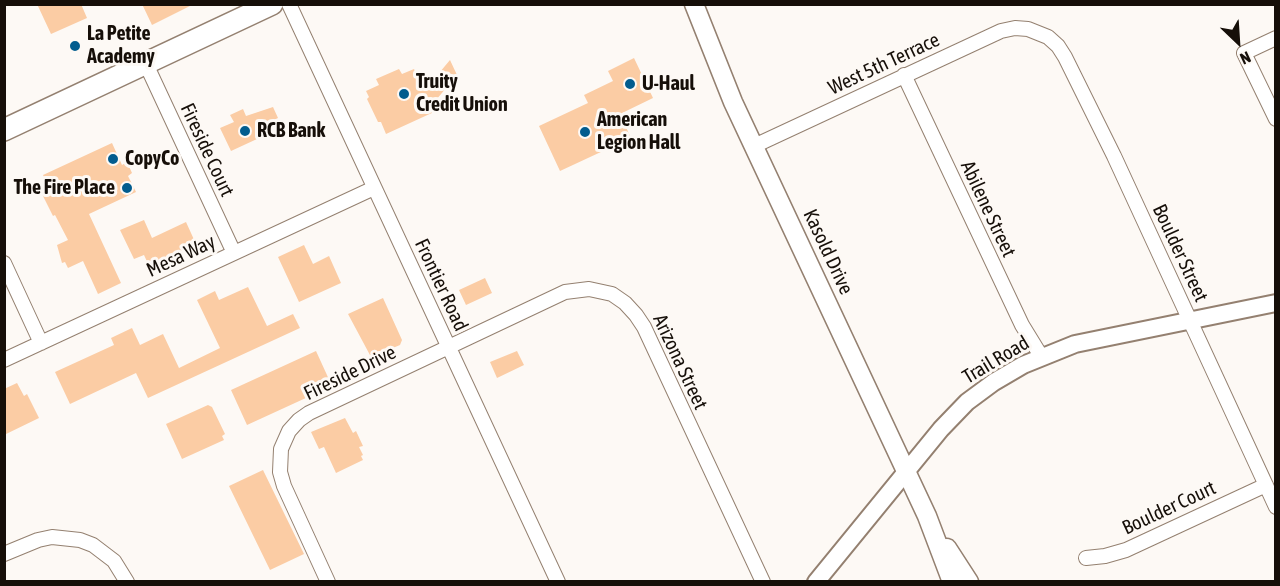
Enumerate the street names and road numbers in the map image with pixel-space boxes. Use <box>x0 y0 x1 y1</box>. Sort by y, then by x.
street label: West 5th Terrace <box>825 28 943 100</box>
street label: Fireside Court <box>175 100 239 200</box>
street label: Abilene Street <box>955 157 1021 261</box>
street label: Boulder Street <box>1147 200 1213 306</box>
street label: Kasold Drive <box>798 206 858 298</box>
street label: Mesa Way <box>143 230 219 282</box>
street label: Frontier Road <box>409 235 473 335</box>
street label: Arizona Street <box>648 311 712 413</box>
street label: Trail Road <box>958 331 1034 389</box>
street label: Fireside Drive <box>300 340 400 406</box>
street label: Boulder Court <box>1118 476 1220 540</box>

